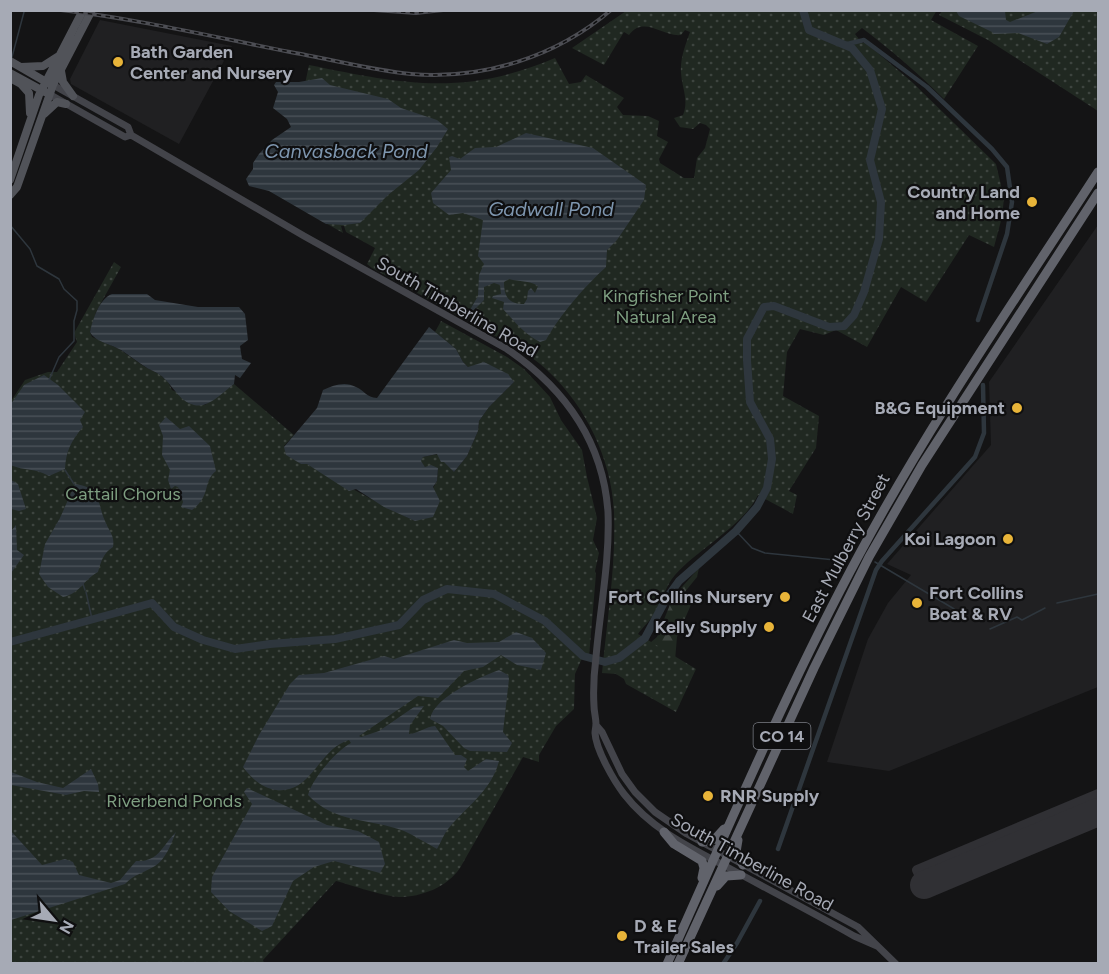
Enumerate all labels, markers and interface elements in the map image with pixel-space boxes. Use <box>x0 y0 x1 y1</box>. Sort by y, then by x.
place label: Bath Garden Center and Nursery <box>130 41 293 84</box>
marker: Bath Garden Center and Nursery <box>111 55 125 69</box>
water label: Canvasback Pond <box>264 139 428 163</box>
place label: Country Land and Home <box>907 181 1020 224</box>
marker: Country Land and Home <box>1025 195 1039 209</box>
water label: Gadwall Pond <box>488 197 614 221</box>
street label: South Timberline Road <box>372 252 542 362</box>
park label: Kingfisher Point Natural Area <box>602 285 730 328</box>
place label: B&G Equipment <box>875 397 1005 419</box>
marker: B&G Equipment <box>1010 401 1024 415</box>
street label: East Mulberry Street <box>797 470 895 626</box>
park label: Cattail Chorus <box>65 483 181 505</box>
place label: Koi Lagoon <box>904 528 996 550</box>
marker: Koi Lagoon <box>1001 532 1015 546</box>
place label: Fort Collins Boat & RV <box>929 582 1024 625</box>
place label: Fort Collins Nursery <box>608 586 774 608</box>
marker: Fort Collins Nursery <box>778 590 792 604</box>
marker: Fort Collins Boat & RV <box>910 596 924 610</box>
place label: Kelly Supply <box>654 616 758 638</box>
marker: Kelly Supply <box>762 620 776 634</box>
road number: CO 14 <box>754 723 810 749</box>
place label: RNR Supply <box>720 785 820 807</box>
marker: RNR Supply <box>701 789 715 803</box>
park label: Riverbend Ponds <box>106 790 242 812</box>
street label: South Timberline Road <box>667 808 837 916</box>
north arrow <box>24 890 84 950</box>
place label: D & E Trailer Sales <box>634 915 734 958</box>
text: N <box>55 917 78 937</box>
marker: D & E Trailer Sales <box>615 929 629 943</box>

